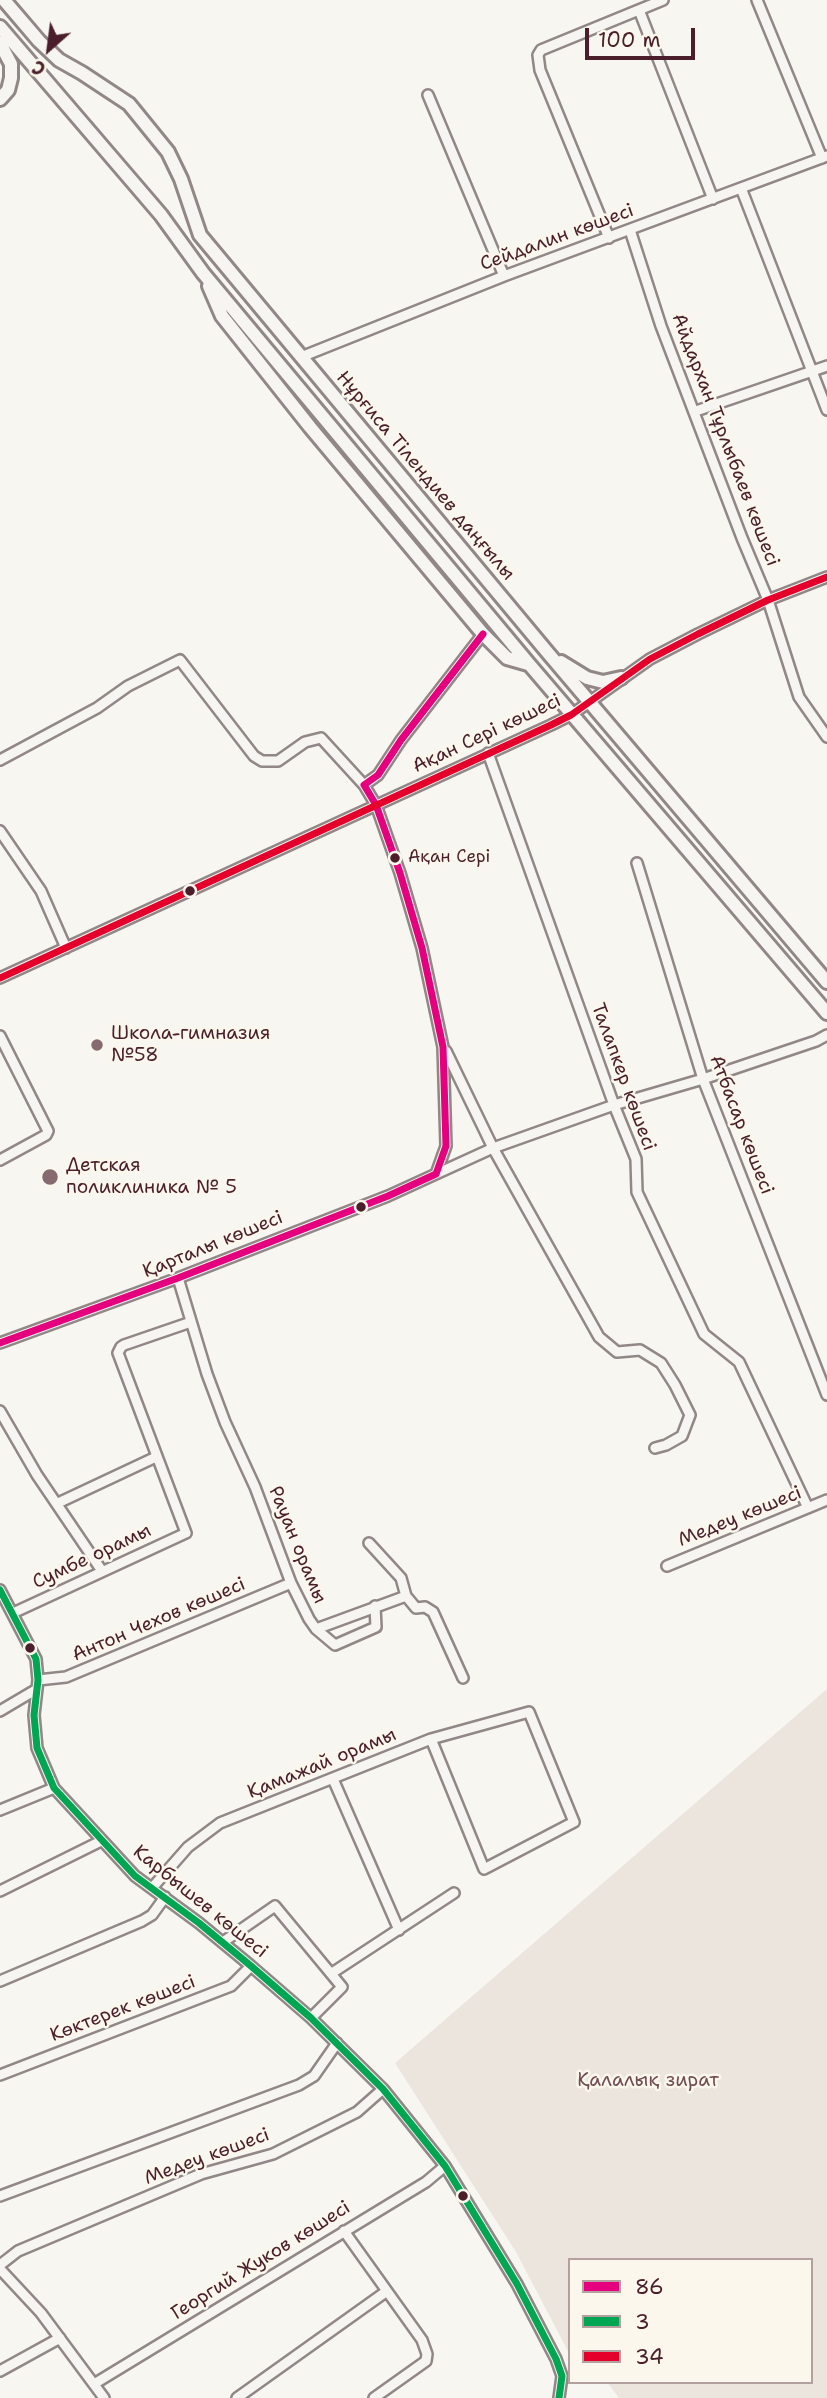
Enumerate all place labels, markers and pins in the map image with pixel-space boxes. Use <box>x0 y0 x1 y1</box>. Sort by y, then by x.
place label: Ақан Серi <box>408 848 490 868</box>
marker: Ақан Серi <box>388 851 402 865</box>
unlabelled marker <box>183 884 197 898</box>
place label: Школа-гимназия №58 <box>111 1023 270 1067</box>
marker: Школа-гимназия №58 <box>89 1037 105 1053</box>
place label: Детская поликлиника № 5 <box>66 1155 237 1199</box>
marker: Детская поликлиника № 5 <box>40 1167 60 1187</box>
unlabelled marker <box>354 1200 368 1214</box>
unlabelled marker <box>23 1641 37 1655</box>
unlabelled marker <box>456 2189 470 2203</box>

